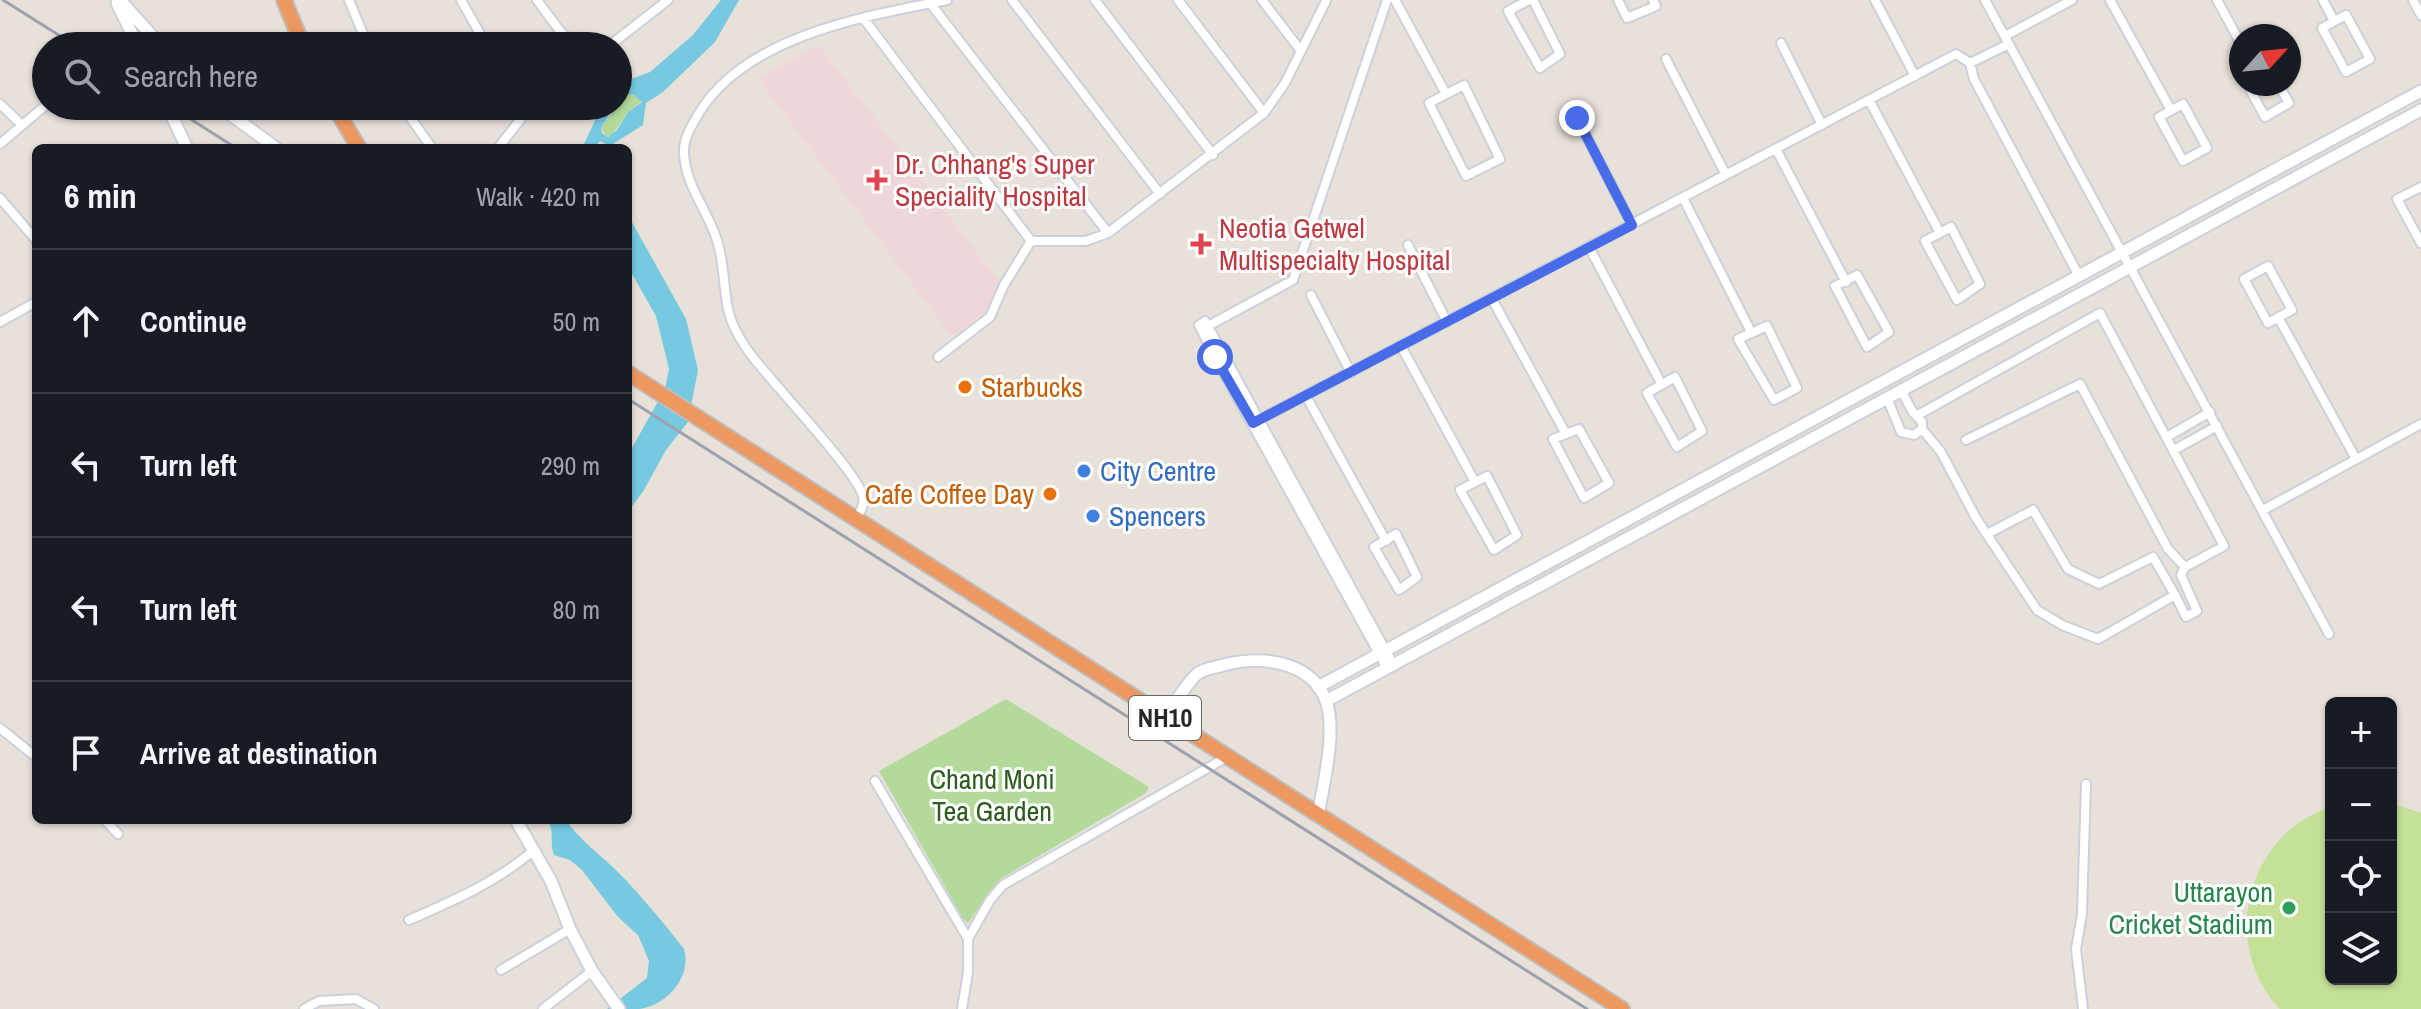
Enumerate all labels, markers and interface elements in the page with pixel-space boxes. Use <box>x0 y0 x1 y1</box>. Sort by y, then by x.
north arrow <box>2229 24 2301 96</box>
search box <box>32 32 632 120</box>
icon: search <box>60 54 104 98</box>
text: Search here <box>124 56 258 96</box>
route end <box>1559 100 1595 136</box>
place label: Dr. Chhang's Super Speciality Hospital <box>895 145 1095 215</box>
marker: Dr. Chhang's Super Speciality Hospital <box>866 169 888 191</box>
text: 6 min <box>64 173 137 219</box>
text: Walk · 420 m <box>476 179 600 214</box>
place label: Neotia Getwel Multispecialty Hospital <box>1219 209 1450 279</box>
marker: Neotia Getwel Multispecialty Hospital <box>1190 233 1212 255</box>
icon: ahead <box>64 299 108 343</box>
text: Continue <box>140 301 247 341</box>
text: 50 m <box>553 304 600 339</box>
route start <box>1197 339 1233 375</box>
place label: Starbucks <box>981 368 1083 406</box>
marker: Starbucks <box>956 378 974 396</box>
icon: left <box>64 443 108 487</box>
text: Turn left <box>140 445 237 485</box>
text: 290 m <box>541 448 600 483</box>
place label: City Centre <box>1100 452 1216 490</box>
marker: City Centre <box>1075 462 1093 480</box>
place label: Cafe Coffee Day <box>865 475 1035 513</box>
marker: Cafe Coffee Day <box>1041 485 1059 503</box>
place label: Spencers <box>1109 497 1206 535</box>
marker: Spencers <box>1084 507 1102 525</box>
icon: left <box>64 587 108 631</box>
text: Turn left <box>140 589 237 629</box>
text: 80 m <box>553 592 600 627</box>
road number: NH10 <box>1129 696 1201 740</box>
map controls <box>2325 697 2397 985</box>
button: + <box>2325 697 2397 769</box>
icon: arrive <box>64 731 108 775</box>
text: Arrive at destination <box>140 733 378 773</box>
park label: Chand Moni Tea Garden <box>929 760 1055 830</box>
button: − <box>2325 769 2397 841</box>
button: locate <box>2325 841 2397 913</box>
place label: Uttarayon Cricket Stadium <box>2108 873 2273 943</box>
marker: Uttarayon Cricket Stadium <box>2280 899 2298 917</box>
button: layers <box>2325 913 2397 985</box>

